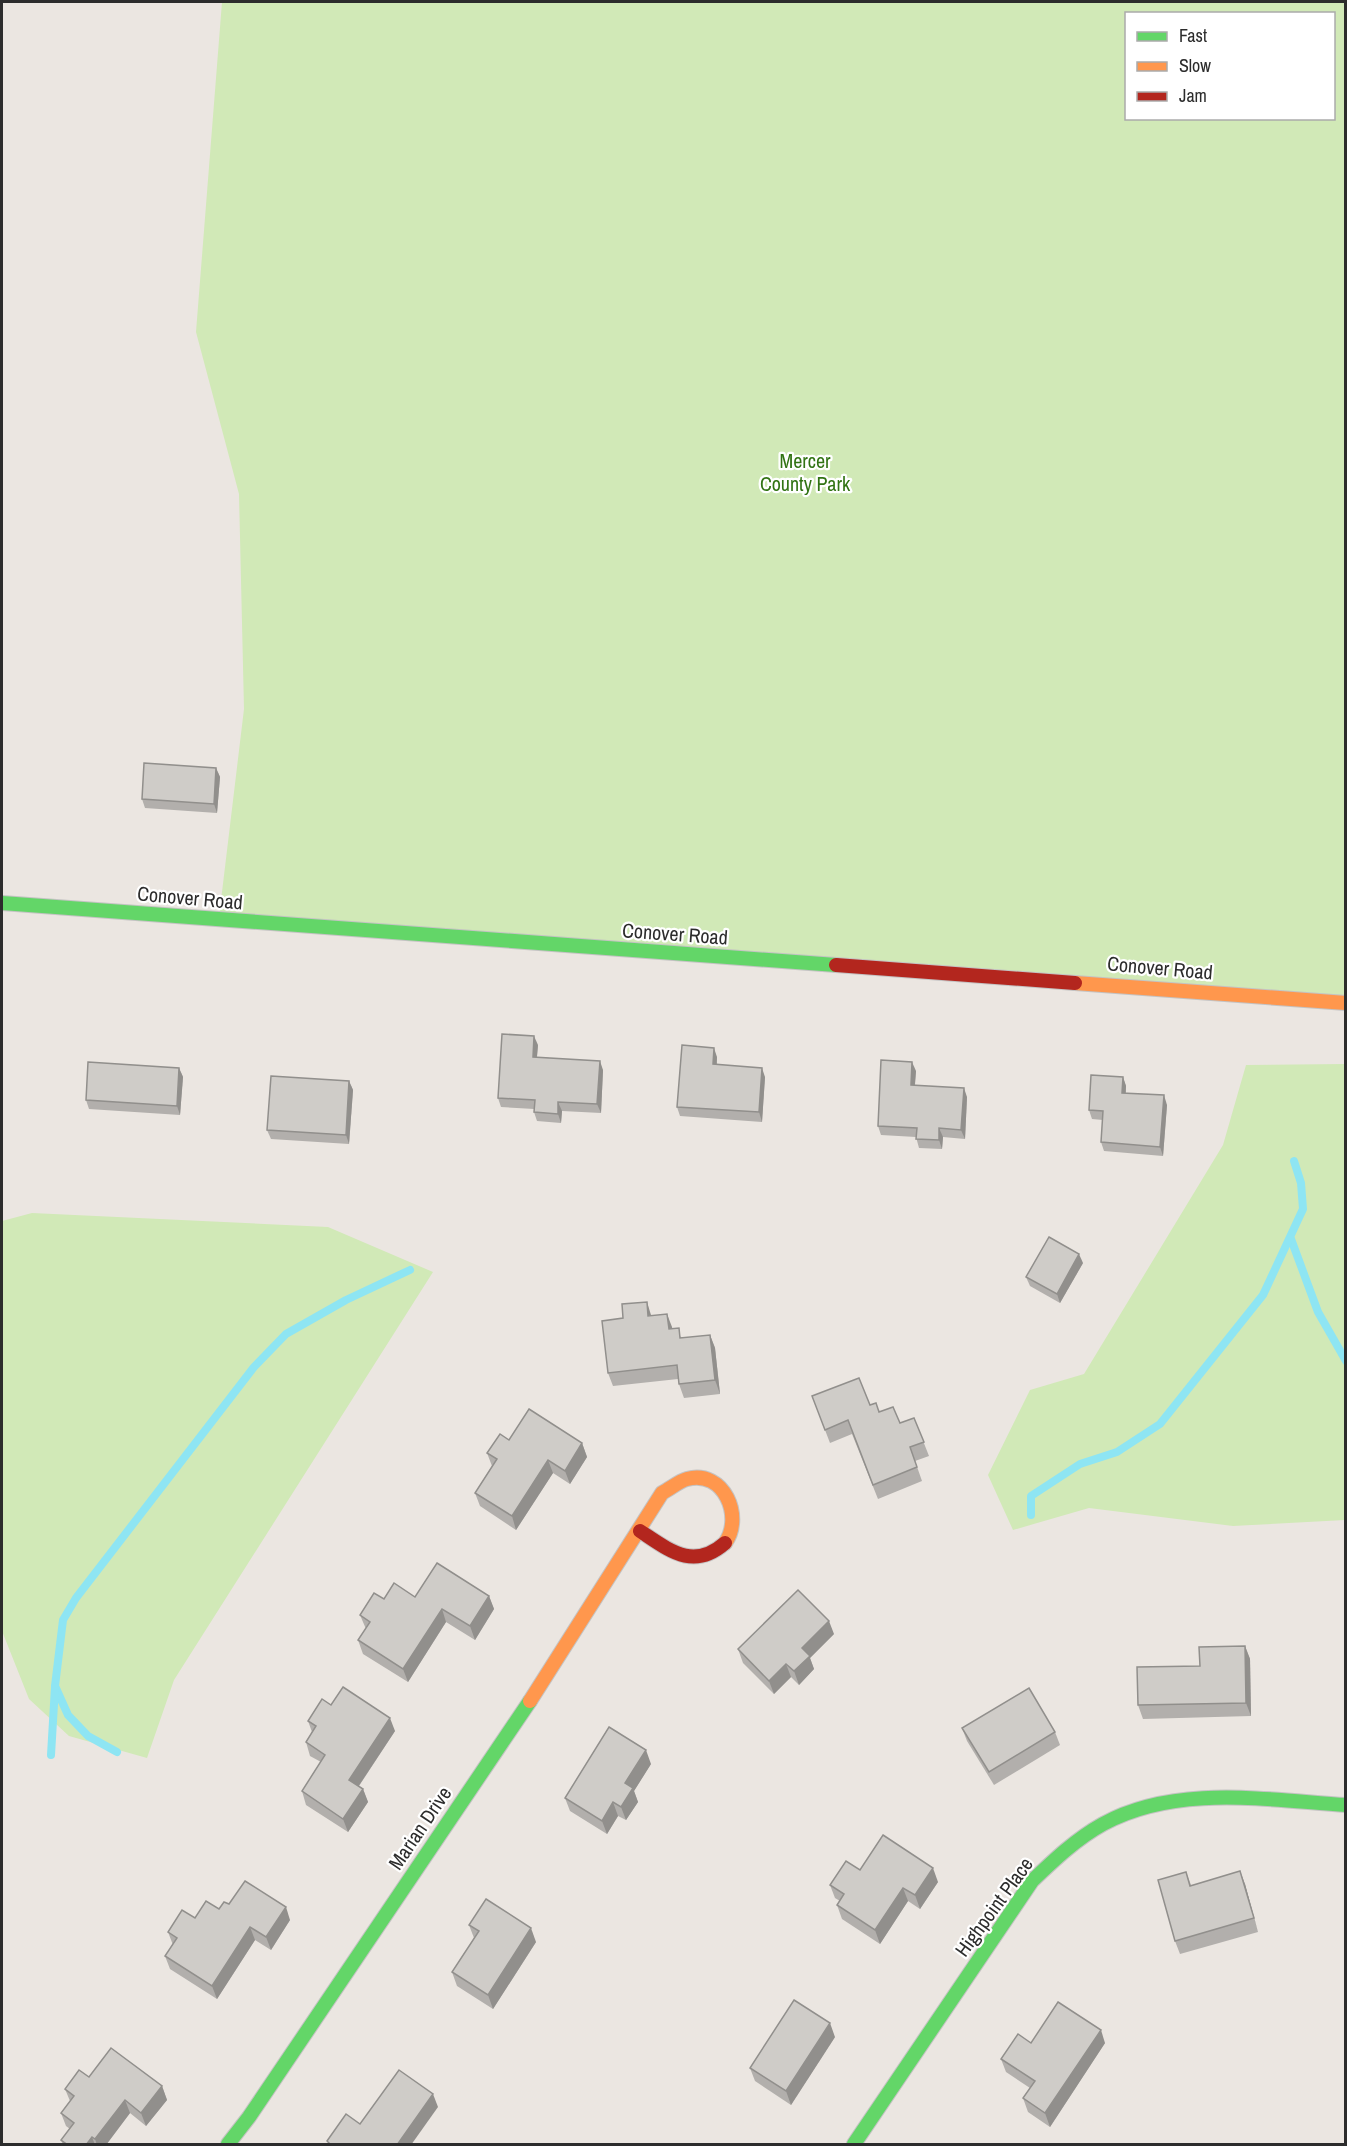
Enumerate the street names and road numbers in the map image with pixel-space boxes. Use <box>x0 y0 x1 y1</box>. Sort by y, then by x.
street label: Conover Road <box>136 879 244 916</box>
street label: Conover Road <box>621 916 729 951</box>
street label: Conover Road <box>1106 949 1214 986</box>
street label: Marian Drive <box>382 1781 457 1875</box>
street label: Highpoint Place <box>948 1852 1039 1962</box>

